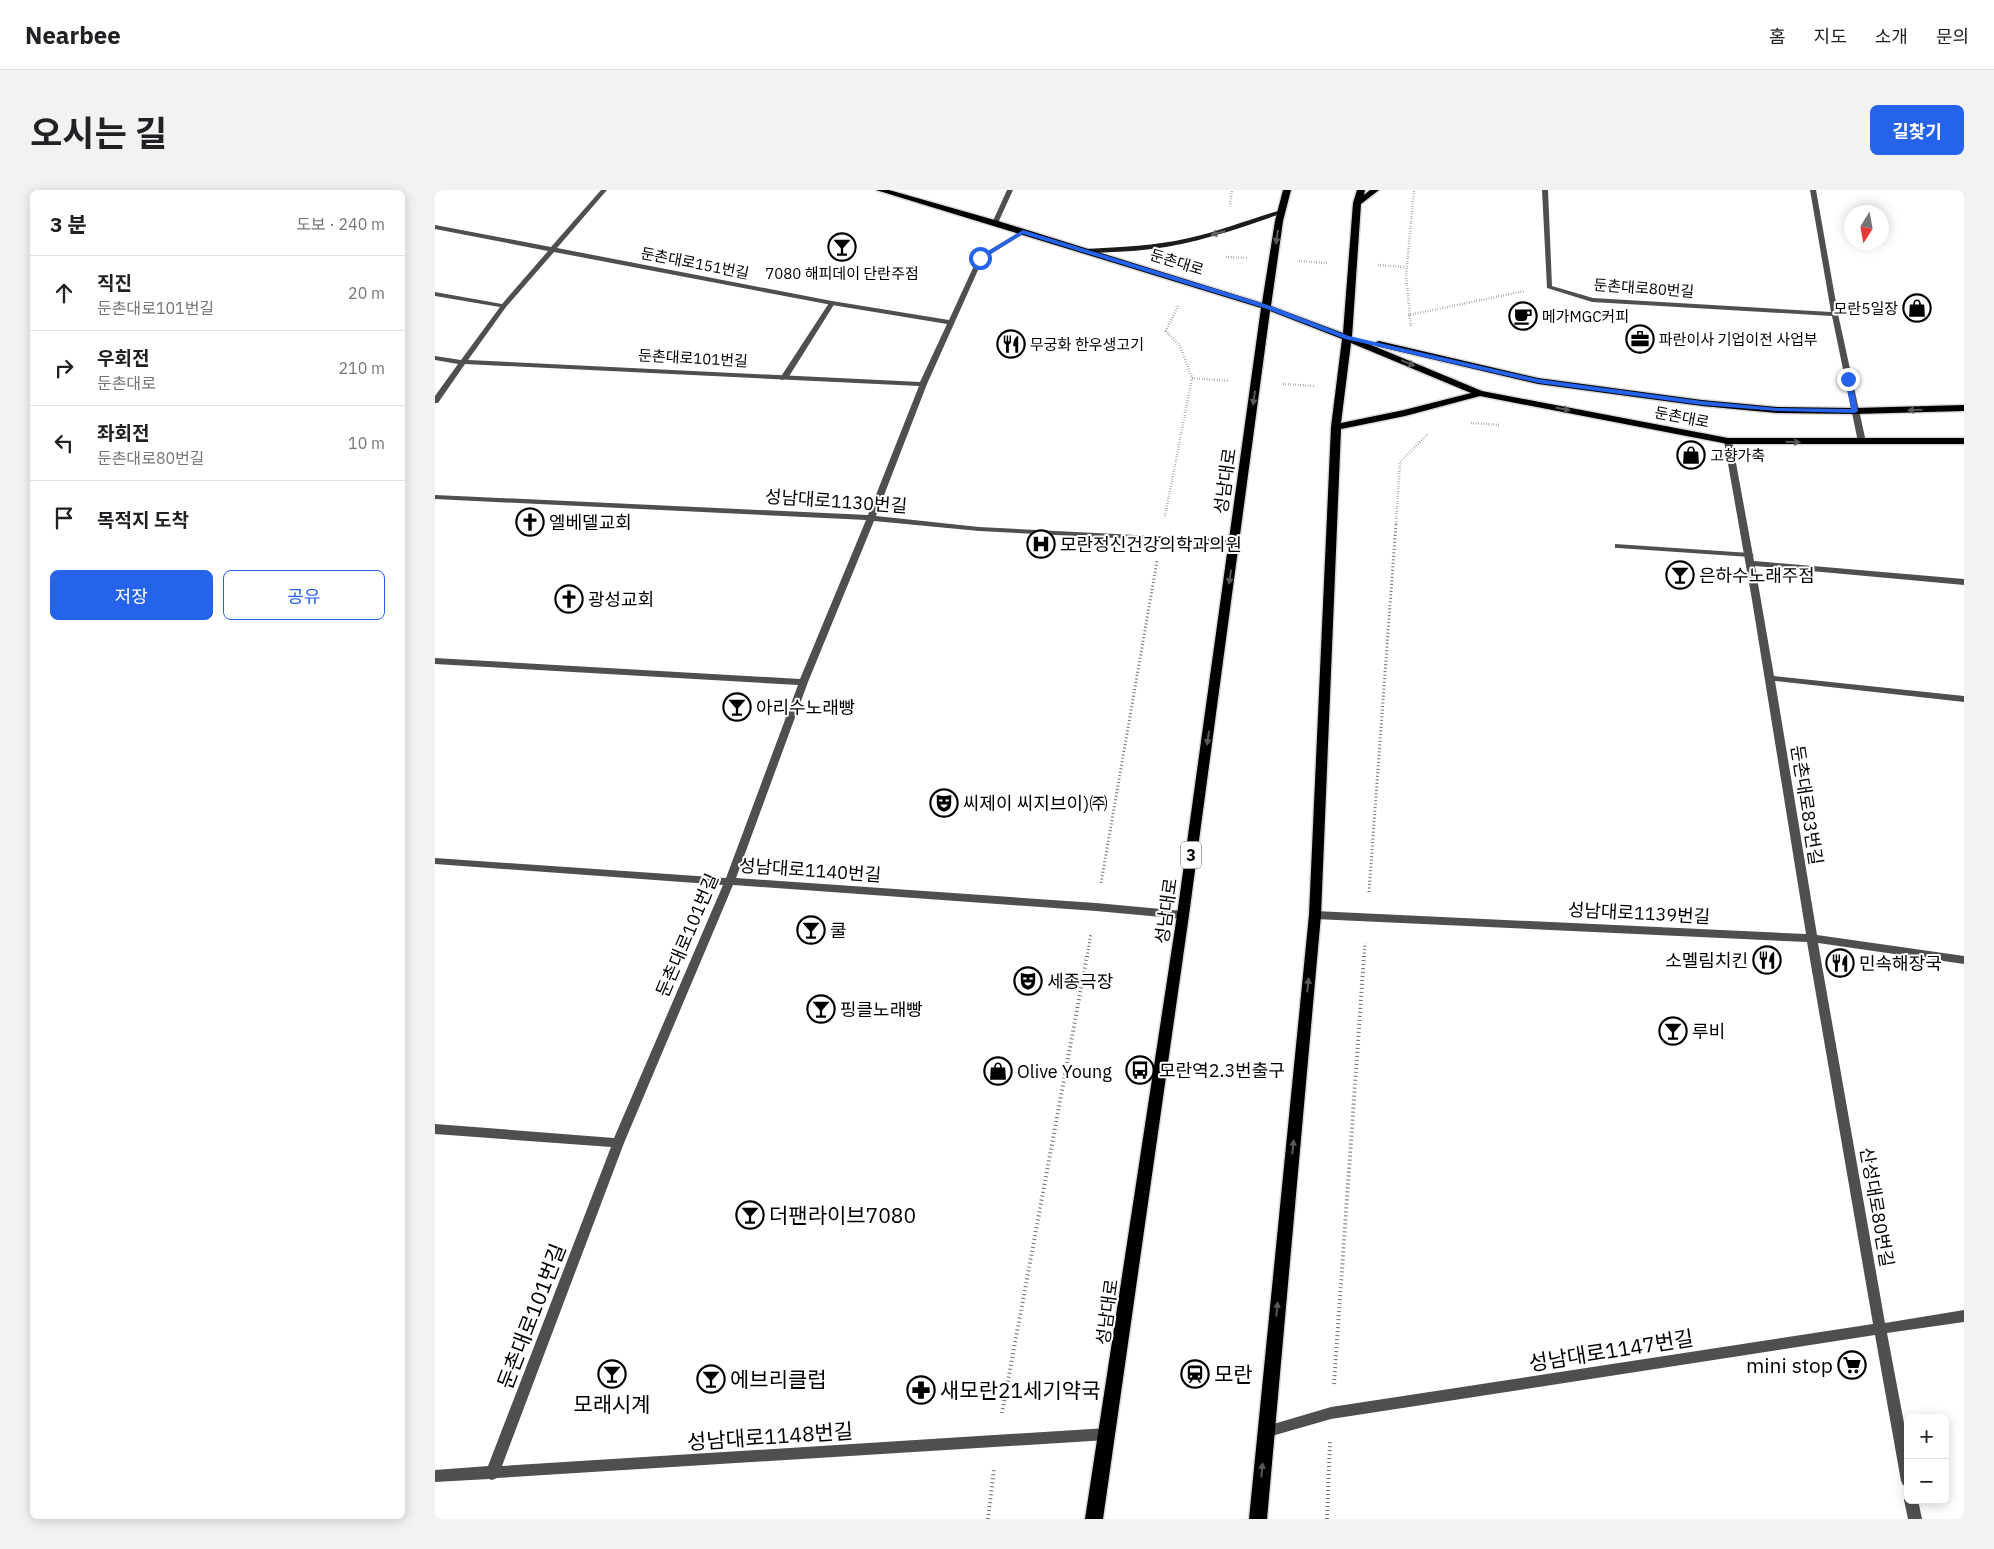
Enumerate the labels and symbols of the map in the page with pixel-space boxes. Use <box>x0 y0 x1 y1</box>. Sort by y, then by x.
north arrow <box>1844 205 1889 250</box>
one-way arrow <box>1211 229 1226 237</box>
one-way arrow <box>1272 230 1280 246</box>
bar icon: 7080 해피데이 단란주점 <box>827 232 857 262</box>
street label: 둔촌대로151번길 <box>639 243 751 283</box>
street label: 둔촌대로 <box>1148 245 1206 279</box>
route start <box>969 247 992 270</box>
place label: 7080 해피데이 단란주점 <box>765 264 919 283</box>
street label: 둔촌대로80번길 <box>1593 275 1695 301</box>
shop icon: 모란5일장 <box>1902 293 1932 323</box>
place label: 모란5일장 <box>1834 299 1898 318</box>
cafe icon: 메가MGC커피 <box>1508 301 1538 331</box>
place label: 메가MGC커피 <box>1542 307 1629 326</box>
office icon: 파란이사 기업이전 사업부 <box>1625 324 1655 354</box>
restaurant icon: 무궁화 한우생고기 <box>996 329 1026 359</box>
place label: 파란이사 기업이전 사업부 <box>1659 330 1818 349</box>
place label: 무궁화 한우생고기 <box>1030 335 1144 354</box>
street label: 둔촌대로101번길 <box>638 346 748 370</box>
one-way arrow <box>1401 359 1416 367</box>
route end <box>1837 368 1860 391</box>
one-way arrow <box>1250 391 1258 407</box>
street label: 둔촌대로 <box>1653 402 1711 432</box>
one-way arrow <box>1556 405 1571 413</box>
one-way arrow <box>1907 406 1923 414</box>
one-way arrow <box>1785 438 1801 446</box>
shop icon: 고향가축 <box>1676 440 1706 470</box>
place label: 고향가축 <box>1710 446 1765 465</box>
street label: 성남대로 <box>1209 447 1241 515</box>
street label: 성남대로1130번길 <box>764 485 908 517</box>
church icon: 엘베델교회 <box>515 507 545 537</box>
place label: 엘베델교회 <box>549 511 632 534</box>
hospital icon: 모란정신건강의학과의원 <box>1026 529 1056 559</box>
place label: 모란정신건강의학과의원 <box>1060 533 1242 556</box>
bar icon: 은하수노래주점 <box>1665 560 1695 590</box>
place label: 은하수노래주점 <box>1699 564 1815 587</box>
one-way arrow <box>1226 569 1234 585</box>
church icon: 광성교회 <box>554 584 584 614</box>
place label: 광성교회 <box>588 588 654 611</box>
bar icon: 아리수노래빵 <box>722 692 752 722</box>
place label: 아리수노래빵 <box>756 696 855 719</box>
one-way arrow <box>1203 730 1211 746</box>
street label: 둔촌대로83번길 <box>1786 743 1828 867</box>
theatre icon: 씨제이 씨지브이)㈜ <box>929 788 959 818</box>
place label: 씨제이 씨지브이)㈜ <box>963 792 1107 815</box>
road number: 3 <box>1181 842 1201 868</box>
street label: 성남대로1140번길 <box>738 854 882 886</box>
street label: 둔촌대로101번길 <box>651 870 723 1000</box>
street label: 성남대로 <box>1150 877 1182 945</box>
street label: 성남대로1139번길 <box>1567 898 1711 928</box>
bar icon: 쿨 <box>796 915 826 945</box>
place label: 쿨 <box>830 919 847 942</box>
restaurant icon: 소멜림치킨 <box>1752 945 1782 975</box>
restaurant icon: 민속해장국 <box>1825 948 1855 978</box>
place label: 소멜림치킨 <box>1665 949 1748 972</box>
place label: 민속해장국 <box>1859 952 1942 975</box>
theatre icon: 세종극장 <box>1013 966 1043 996</box>
place label: 세종극장 <box>1047 970 1113 993</box>
one-way arrow <box>1304 977 1312 993</box>
bar icon: 핑클노래빵 <box>806 994 836 1024</box>
place label: 핑클노래빵 <box>840 998 923 1021</box>
bar icon: 루비 <box>1658 1016 1688 1046</box>
place label: 루비 <box>1692 1020 1725 1043</box>
bus stop icon: 모란역2.3번출구 <box>1125 1055 1155 1085</box>
shop icon: Olive Young <box>983 1056 1013 1086</box>
place label: 모란역2.3번출구 <box>1159 1059 1285 1082</box>
place label: Olive Young <box>1017 1060 1112 1083</box>
one-way arrow <box>1289 1139 1297 1155</box>
street label: 산성대로80번길 <box>1855 1145 1899 1269</box>
bar icon: 더팬라이브7080 <box>735 1200 765 1230</box>
place label: 더팬라이브7080 <box>769 1201 916 1229</box>
street label: 둔촌대로101번길 <box>490 1239 572 1393</box>
street label: 성남대로 <box>1091 1278 1123 1346</box>
one-way arrow <box>1273 1300 1281 1316</box>
street label: 성남대로1147번길 <box>1527 1323 1695 1377</box>
supermarket icon: mini stop <box>1837 1350 1867 1380</box>
place label: mini stop <box>1746 1351 1833 1379</box>
bar icon: 모래시계 <box>597 1359 627 1389</box>
station icon: 모란 <box>1180 1359 1210 1389</box>
place label: 모란 <box>1214 1360 1253 1388</box>
bar icon: 에브리클럽 <box>696 1364 726 1394</box>
place label: 에브리클럽 <box>730 1365 827 1393</box>
pharmacy icon: 새모란21세기약국 <box>906 1375 936 1405</box>
place label: 새모란21세기약국 <box>940 1376 1100 1404</box>
place label: 모래시계 <box>573 1390 651 1418</box>
street label: 성남대로1148번길 <box>686 1416 854 1456</box>
one-way arrow <box>1258 1462 1266 1478</box>

